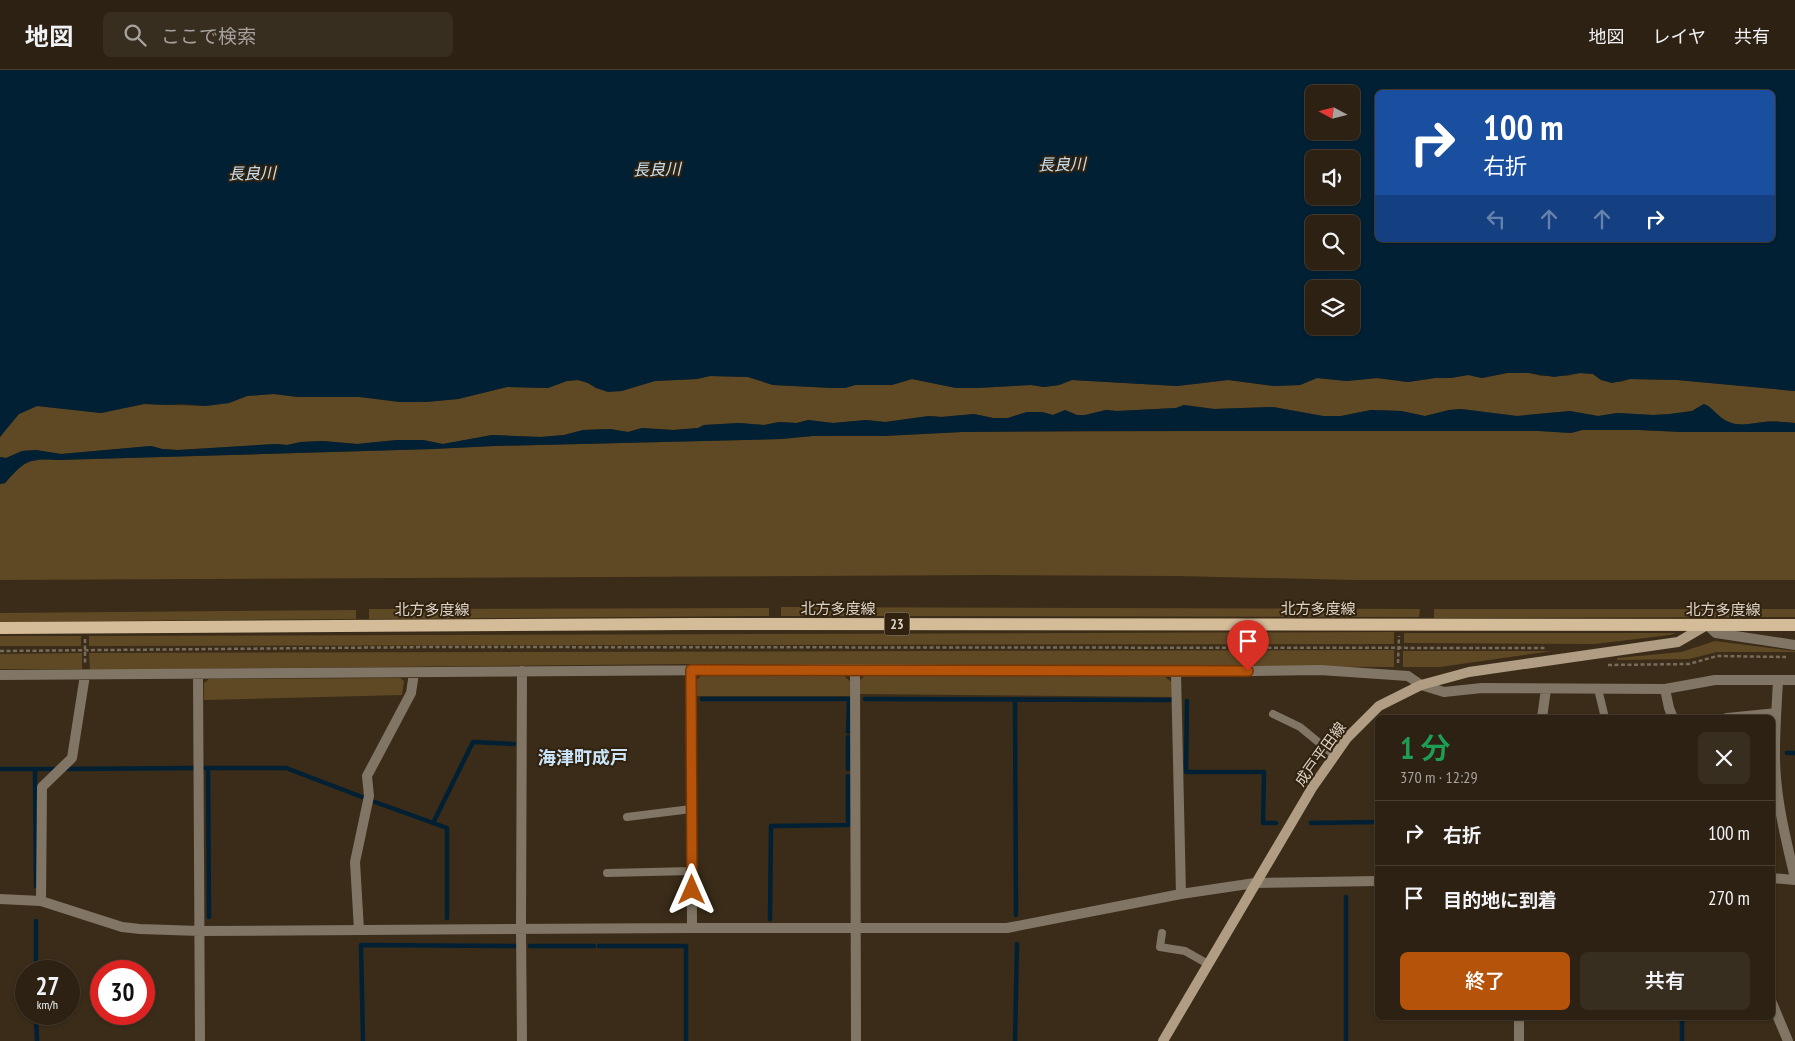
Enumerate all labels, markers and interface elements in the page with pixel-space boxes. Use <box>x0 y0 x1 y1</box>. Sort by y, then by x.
search box <box>103 12 453 57</box>
text: 地図 <box>25 21 73 52</box>
icon: search <box>121 21 149 49</box>
text: ここで検索 <box>161 24 256 48</box>
text: 地図 <box>1589 25 1625 48</box>
text: レイヤ <box>1653 25 1706 48</box>
text: 共有 <box>1734 25 1770 48</box>
north arrow <box>1305 85 1360 140</box>
map controls <box>1305 85 1360 335</box>
text: 100 m <box>1483 104 1564 150</box>
icon: right <box>1400 110 1465 175</box>
button: sound <box>1305 150 1360 205</box>
text: 右折 <box>1483 152 1527 180</box>
water label: 長良川 <box>1038 154 1088 174</box>
water label: 長良川 <box>633 159 683 179</box>
water label: 長良川 <box>228 163 278 183</box>
icon: left <box>1482 205 1510 233</box>
icon: ahead <box>1535 205 1563 233</box>
icon: ahead <box>1588 205 1616 233</box>
icon: right <box>1641 205 1669 233</box>
button: search <box>1305 215 1360 270</box>
button: layers <box>1305 280 1360 335</box>
street label: 北方多度線 <box>800 599 876 618</box>
street label: 北方多度線 <box>1280 599 1356 618</box>
street label: 北方多度線 <box>394 600 470 619</box>
street label: 北方多度線 <box>1685 600 1761 619</box>
road number: 23 <box>884 612 910 636</box>
pin <box>1227 620 1269 671</box>
icon: arrive <box>1234 627 1262 655</box>
street label: 成戸平田線 <box>1290 718 1350 790</box>
text: 1 分 <box>1400 728 1451 767</box>
button: close <box>1698 732 1750 784</box>
district label: 海津町成戸 <box>538 746 628 769</box>
text: 370 m · 12:29 <box>1400 767 1478 787</box>
icon: right <box>1400 819 1428 847</box>
text: 100 m <box>1708 821 1750 845</box>
text: 右折 <box>1443 823 1481 847</box>
position arrow <box>665 863 717 915</box>
icon: arrive <box>1400 884 1428 912</box>
text: 270 m <box>1708 886 1750 910</box>
text: 目的地に到着 <box>1443 888 1557 912</box>
button: 終了 <box>1400 952 1570 1010</box>
button: 共有 <box>1580 952 1750 1010</box>
speed limit sign: 30 <box>90 960 155 1025</box>
text: 27 <box>36 970 59 1002</box>
text: km/h <box>37 997 58 1012</box>

